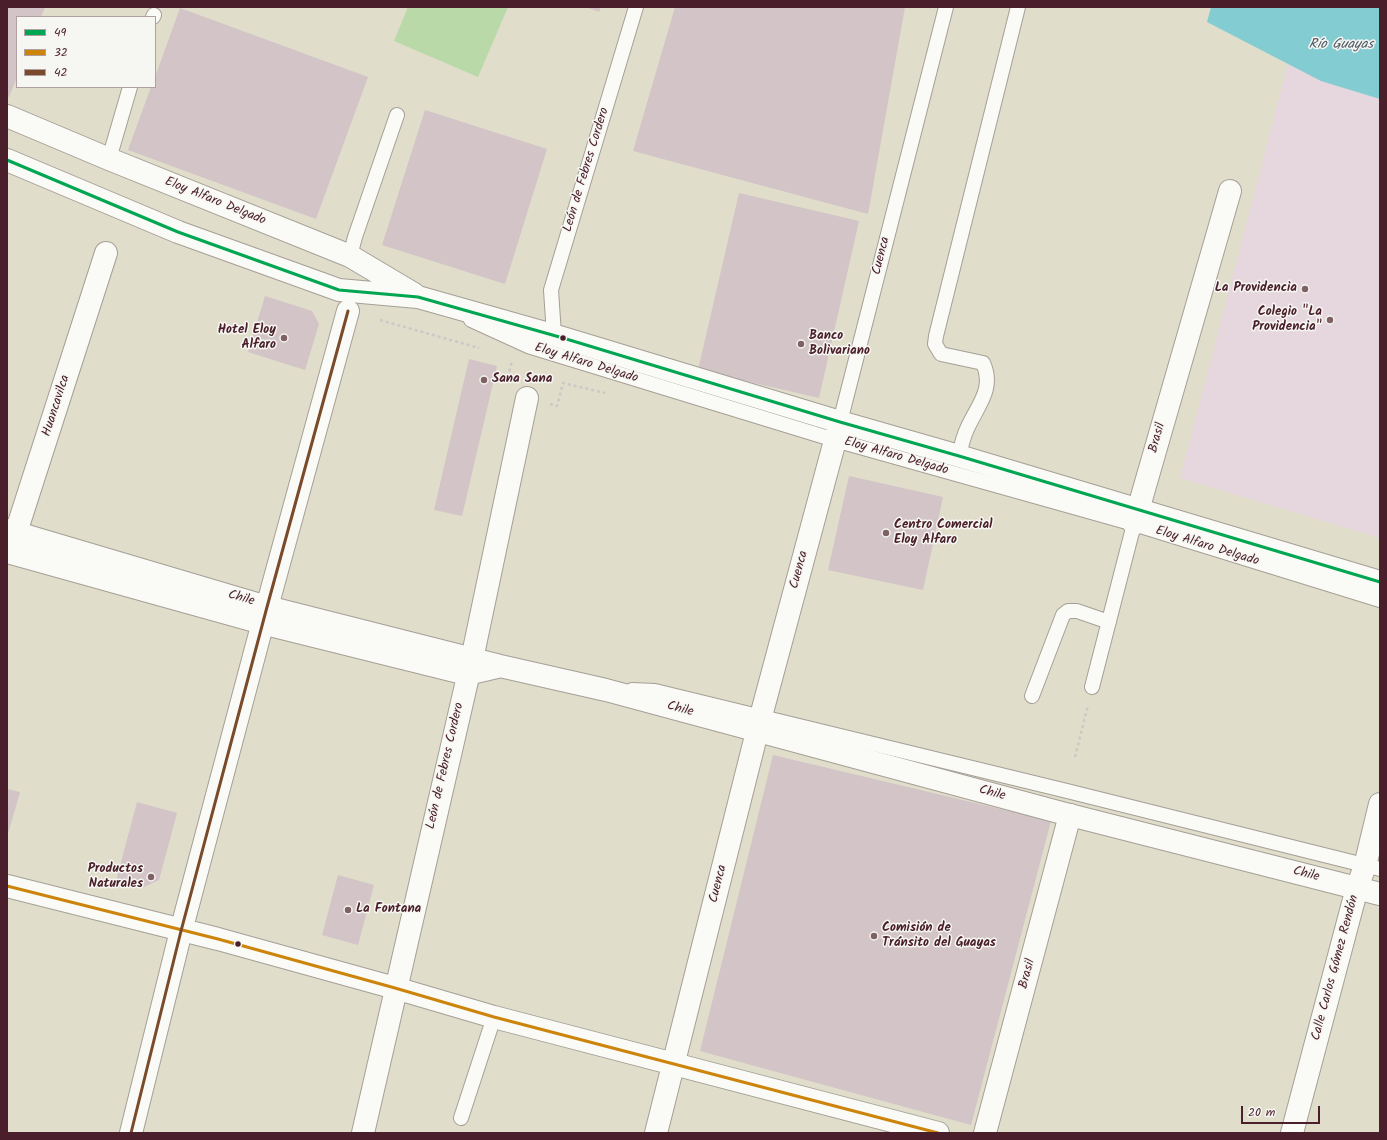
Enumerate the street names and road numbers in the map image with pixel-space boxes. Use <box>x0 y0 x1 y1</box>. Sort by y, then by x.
street label: León de Febres Cordero <box>561 106 613 234</box>
street label: Eloy Alfaro Delgado <box>162 175 268 229</box>
street label: Cuenca <box>870 235 894 277</box>
street label: Eloy Alfaro Delgado <box>532 341 640 387</box>
street label: Huancavilca <box>40 373 74 439</box>
street label: Brasil <box>1146 421 1170 455</box>
street label: Eloy Alfaro Delgado <box>842 435 950 479</box>
street label: Eloy Alfaro Delgado <box>1153 524 1261 570</box>
street label: Cuenca <box>787 549 813 591</box>
street label: Chile <box>226 588 256 610</box>
street label: Chile <box>665 699 695 721</box>
street label: León de Febres Cordero <box>424 701 468 831</box>
street label: Chile <box>977 783 1007 805</box>
street label: Cuenca <box>707 863 731 905</box>
street label: Chile <box>1291 864 1321 886</box>
street label: Calle Carlos Gómez Rendón <box>1309 894 1363 1042</box>
street label: Brasil <box>1017 957 1039 991</box>

